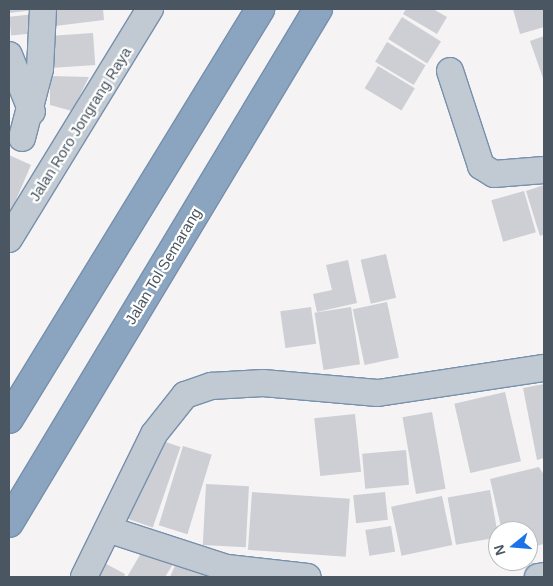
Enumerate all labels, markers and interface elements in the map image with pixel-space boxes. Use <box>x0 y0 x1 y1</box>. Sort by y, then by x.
street label: Jalan Roro Jongrang Raya <box>25 44 135 204</box>
street label: Jalan Tol Semarang <box>121 205 205 327</box>
north arrow <box>488 521 538 571</box>
text: N <box>490 543 509 557</box>

